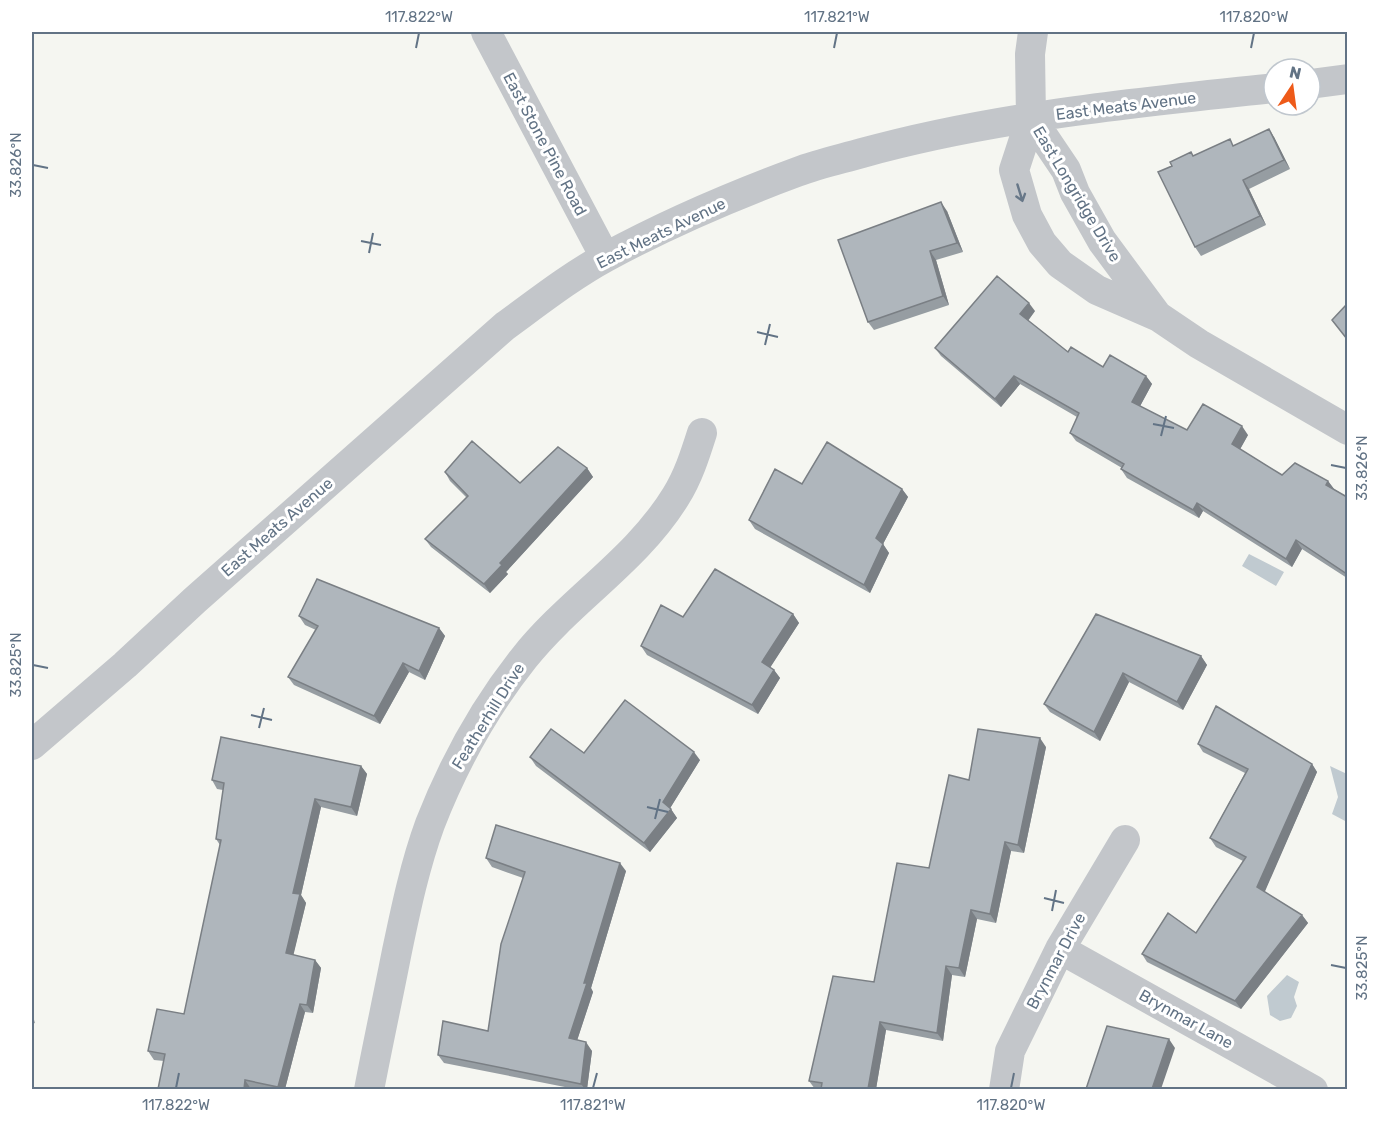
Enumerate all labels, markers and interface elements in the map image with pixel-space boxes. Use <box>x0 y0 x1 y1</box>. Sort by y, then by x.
text: 117.822°W <box>385 8 453 26</box>
text: 117.821°W <box>804 8 870 26</box>
text: 117.820°W <box>1220 8 1288 26</box>
north arrow <box>1262 57 1322 117</box>
text: N <box>1288 62 1303 83</box>
street label: East Stone Pine Road <box>499 69 591 219</box>
street label: East Meats Avenue <box>1055 88 1197 124</box>
street label: East Longridge Drive <box>1029 123 1125 265</box>
text: 33.826°N <box>7 132 25 198</box>
one-way arrow <box>1015 183 1026 202</box>
street label: East Meats Avenue <box>593 193 729 272</box>
text: 33.826°N <box>1353 435 1371 501</box>
street label: East Meats Avenue <box>217 473 337 580</box>
text: 33.825°N <box>7 632 25 698</box>
street label: Featherhill Drive <box>448 659 528 773</box>
street label: Brynmar Drive <box>1023 909 1089 1012</box>
text: 33.825°N <box>1353 935 1371 1001</box>
street label: Brynmar Lane <box>1136 985 1236 1053</box>
text: 117.822°W <box>142 1096 210 1114</box>
text: 117.821°W <box>560 1096 626 1114</box>
text: 117.820°W <box>977 1096 1045 1114</box>

